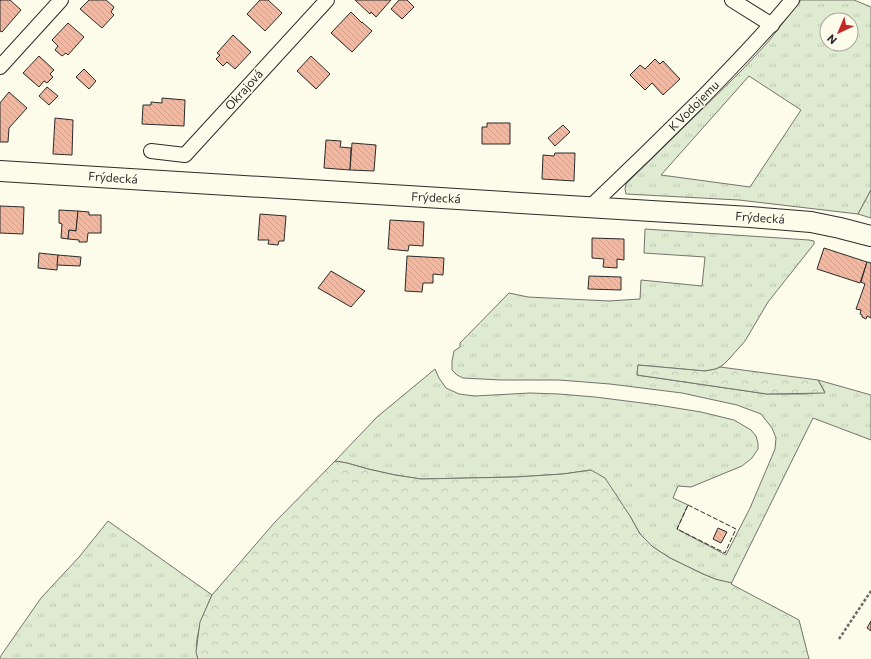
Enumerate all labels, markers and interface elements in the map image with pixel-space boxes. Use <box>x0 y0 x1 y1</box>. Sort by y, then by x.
north arrow <box>819 12 859 52</box>
text: N <box>824 32 839 47</box>
street label: Okrajová <box>221 66 265 112</box>
street label: K Vodojemu <box>665 77 721 133</box>
street label: Frýdecká <box>88 168 138 186</box>
street label: Frýdecká <box>411 189 461 205</box>
street label: Frýdecká <box>735 208 785 226</box>

